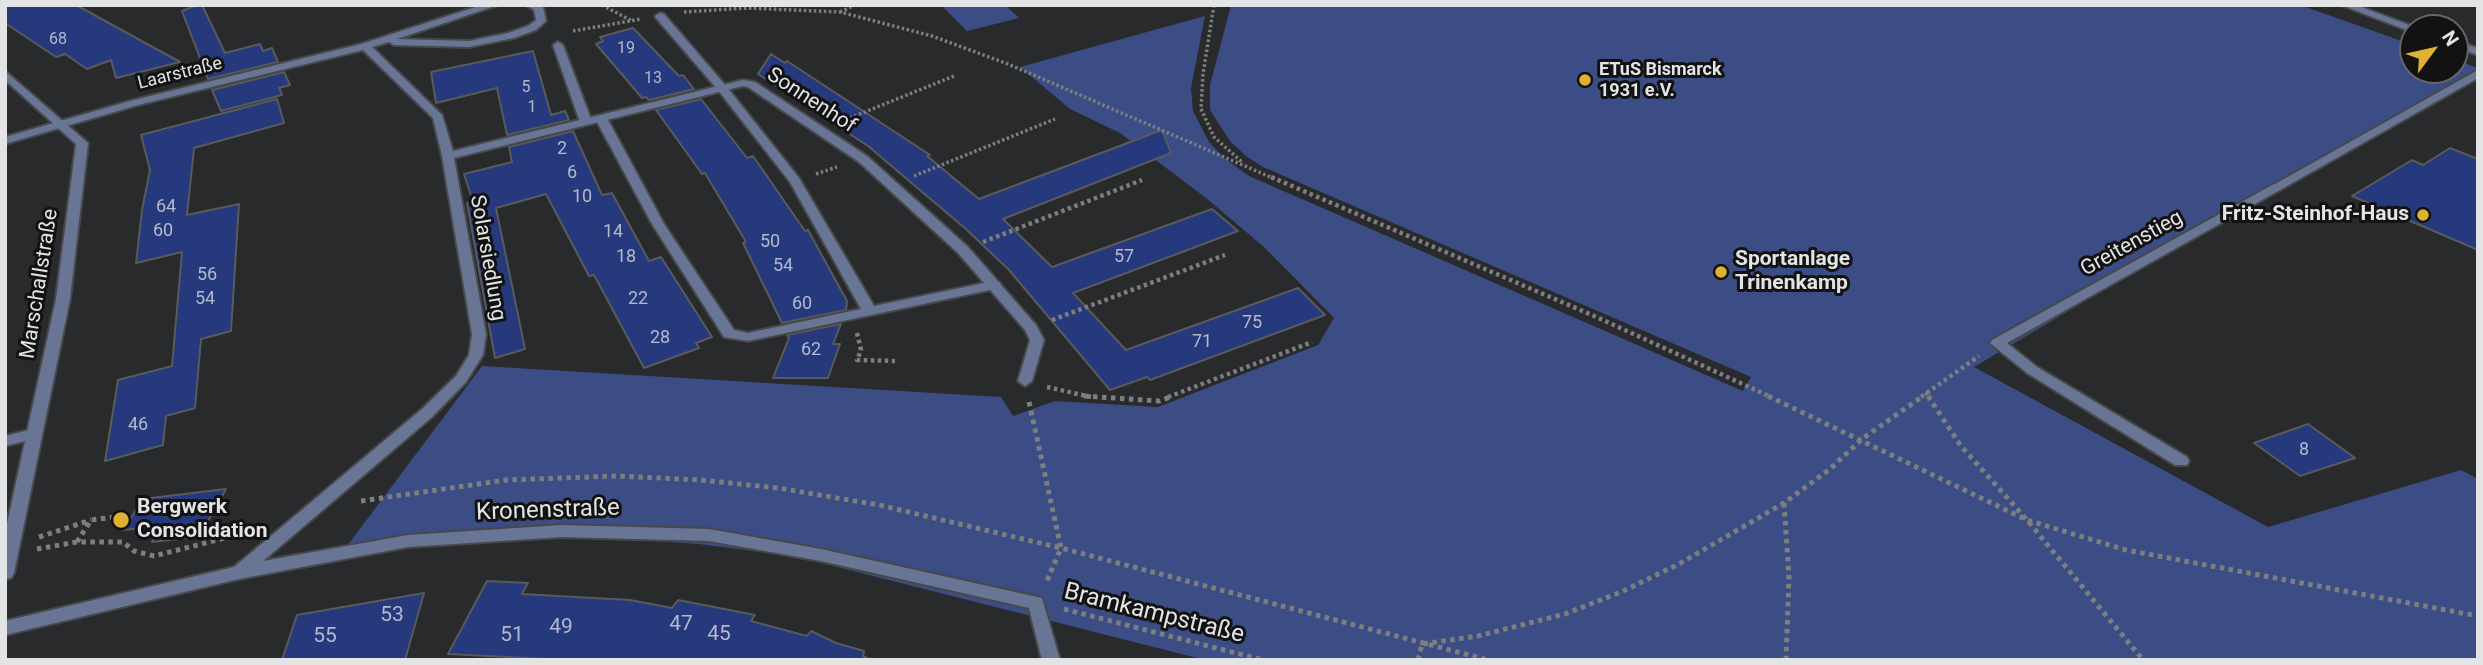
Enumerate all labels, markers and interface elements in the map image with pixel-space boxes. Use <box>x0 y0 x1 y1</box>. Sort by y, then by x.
north arrow <box>2399 14 2469 84</box>
text: N <box>2437 26 2464 50</box>
house number: 68 <box>49 30 67 50</box>
house number: 19 <box>617 39 635 59</box>
street label: Laarstraße <box>135 53 225 95</box>
place label: ETuS Bismarck 1931 e.V. <box>1599 59 1722 102</box>
street label: Sonnenhof <box>762 63 860 139</box>
house number: 13 <box>644 69 662 89</box>
marker: ETuS Bismarck 1931 e.V. <box>1577 72 1593 88</box>
house number: 5 <box>522 78 530 98</box>
house number: 1 <box>528 98 536 118</box>
house number: 2 <box>557 138 567 160</box>
house number: 6 <box>567 162 577 184</box>
house number: 10 <box>572 186 592 208</box>
street label: Solarsiedlung <box>464 193 510 323</box>
house number: 64 <box>156 196 176 218</box>
place label: Fritz-Steinhof-Haus <box>2222 202 2409 228</box>
street label: Greitenstieg <box>2077 206 2187 282</box>
street label: Marschallstraße <box>16 207 64 361</box>
marker: Fritz-Steinhof-Haus <box>2415 207 2431 223</box>
house number: 60 <box>153 220 173 242</box>
house number: 14 <box>603 221 623 243</box>
house number: 50 <box>760 231 780 253</box>
house number: 18 <box>616 246 636 268</box>
house number: 57 <box>1114 246 1134 268</box>
place label: Sportanlage Trinenkamp <box>1735 247 1850 297</box>
house number: 54 <box>773 255 793 277</box>
house number: 56 <box>197 264 217 286</box>
marker: Sportanlage Trinenkamp <box>1713 264 1729 280</box>
house number: 54 <box>195 288 215 310</box>
house number: 22 <box>628 288 648 310</box>
house number: 60 <box>792 293 812 315</box>
house number: 75 <box>1242 312 1262 334</box>
house number: 28 <box>650 327 670 349</box>
house number: 71 <box>1192 331 1212 353</box>
house number: 62 <box>801 339 821 361</box>
house number: 46 <box>128 414 148 436</box>
house number: 8 <box>2299 439 2309 461</box>
street label: Kronenstraße <box>476 494 620 528</box>
place label: Bergwerk Consolidation <box>137 495 267 545</box>
marker: Bergwerk Consolidation <box>111 510 131 530</box>
street label: Bramkampstraße <box>1061 578 1247 650</box>
house number: 53 <box>380 603 404 629</box>
house number: 47 <box>669 612 693 638</box>
house number: 49 <box>549 615 573 641</box>
house number: 45 <box>707 622 731 648</box>
house number: 51 <box>500 623 524 649</box>
house number: 55 <box>313 624 337 650</box>

